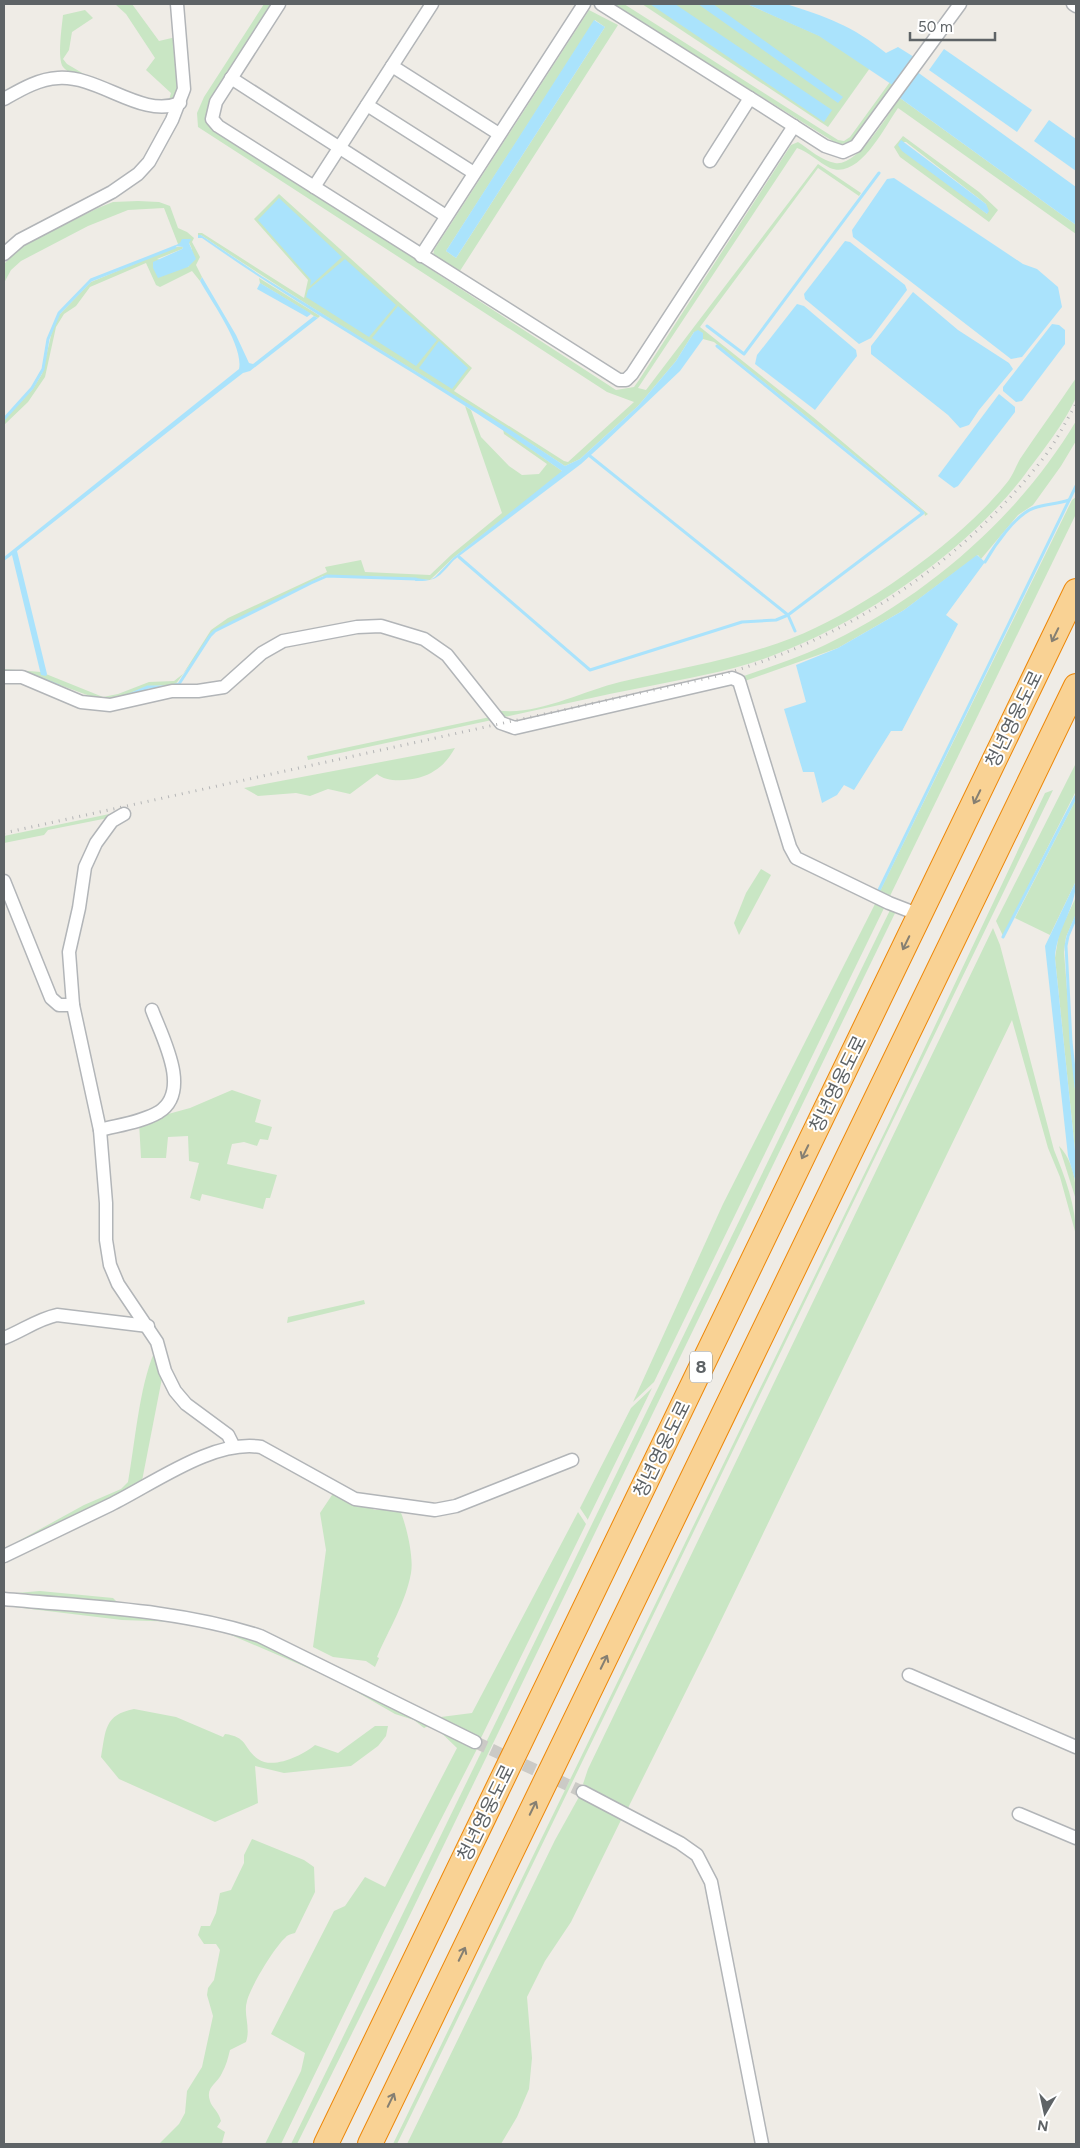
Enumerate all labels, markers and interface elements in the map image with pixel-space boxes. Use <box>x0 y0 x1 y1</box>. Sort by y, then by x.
scale bar <box>910 10 995 42</box>
text: 50 m <box>918 18 953 36</box>
one-way arrow <box>1050 627 1060 642</box>
street label: 청년영웅도로 <box>981 667 1047 771</box>
one-way arrow <box>972 789 981 804</box>
one-way arrow <box>901 935 910 950</box>
street label: 청년영웅도로 <box>805 1032 871 1136</box>
one-way arrow <box>800 1145 810 1160</box>
road number: 8 <box>690 1351 712 1382</box>
street label: 청년영웅도로 <box>629 1397 695 1501</box>
one-way arrow <box>599 1654 609 1669</box>
street label: 청년영웅도로 <box>453 1761 519 1865</box>
one-way arrow <box>529 1801 538 1816</box>
one-way arrow <box>458 1947 467 1962</box>
north arrow <box>1020 2088 1070 2138</box>
one-way arrow <box>387 2093 396 2108</box>
text: N <box>1036 2116 1050 2135</box>

